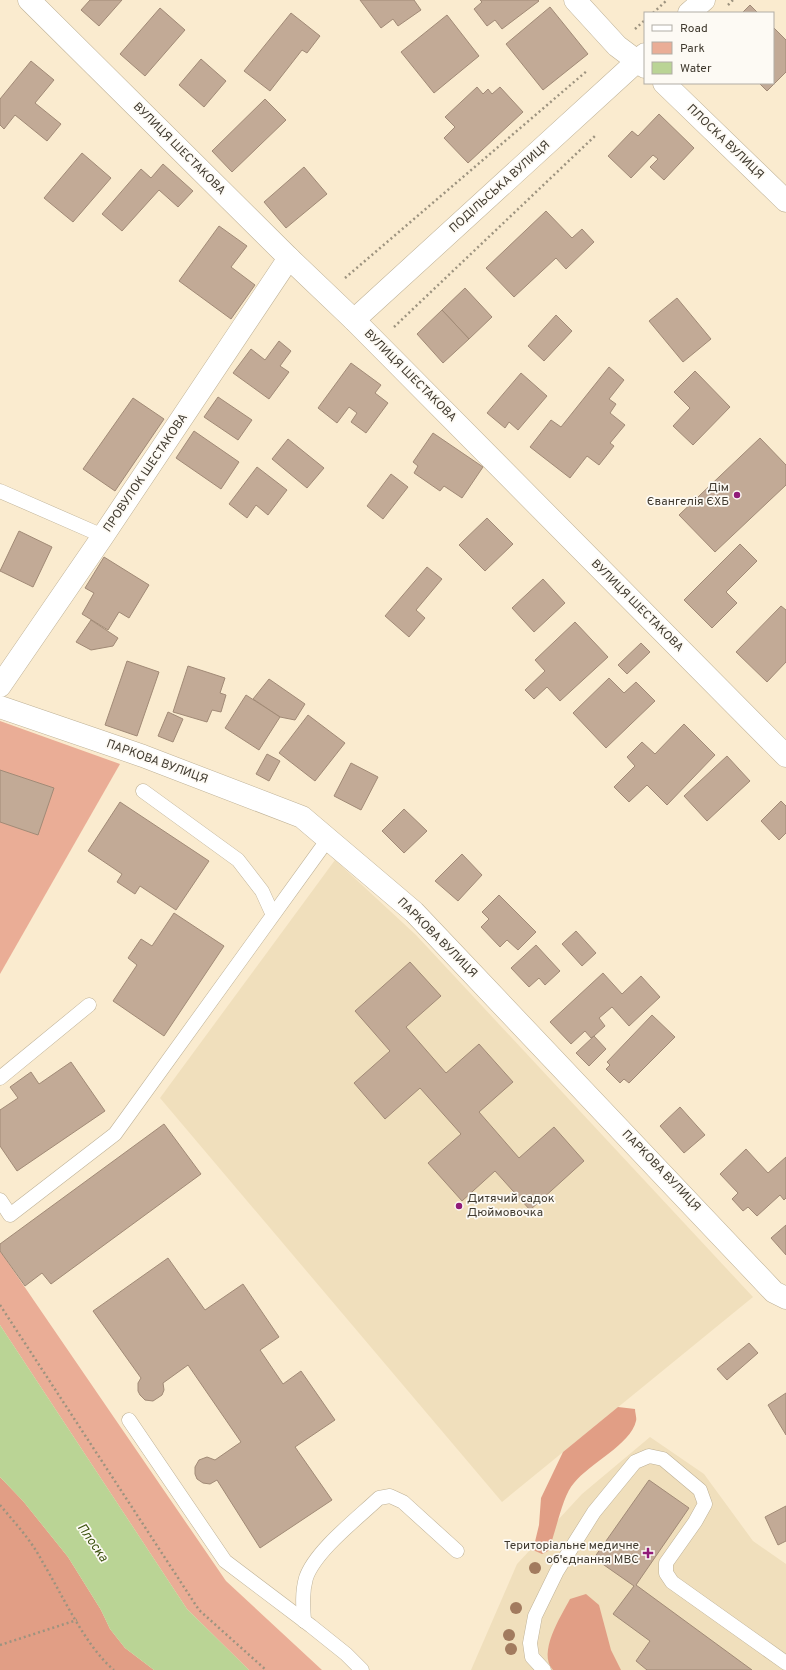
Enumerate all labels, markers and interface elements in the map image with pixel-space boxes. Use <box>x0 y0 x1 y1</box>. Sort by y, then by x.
legend <box>644 12 774 84</box>
text: Road <box>680 21 708 37</box>
text: Park <box>680 41 705 57</box>
text: Water <box>680 61 712 77</box>
street label: ВУЛИЦЯ ШЕСТАКОВА <box>129 99 229 199</box>
street label: ПЛОСКА ВУЛИЦЯ <box>683 101 767 183</box>
street label: ПОДІЛЬСЬКА ВУЛИЦЯ <box>446 137 554 237</box>
street label: ВУЛИЦЯ ШЕСТАКОВА <box>360 326 460 426</box>
street label: ПРОВУЛОК ШЕСТАКОВА <box>100 410 192 536</box>
place label: Дім Євангелія ЄХБ <box>647 480 729 510</box>
marker: Дім Євангелія ЄХБ <box>732 490 742 500</box>
street label: ВУЛИЦЯ ШЕСТАКОВА <box>587 556 687 656</box>
street label: ПАРКОВА ВУЛИЦЯ <box>104 736 210 788</box>
street label: ПАРКОВА ВУЛИЦЯ <box>393 894 481 982</box>
street label: ПАРКОВА ВУЛИЦЯ <box>618 1127 704 1215</box>
place label: Дитячий садок Дюймовочка <box>467 1191 555 1221</box>
marker: Дитячий садок Дюймовочка <box>454 1201 464 1211</box>
water label: Плоска <box>73 1521 111 1566</box>
place label: Територіальне медичне об'єднання МВС <box>504 1538 639 1568</box>
marker: Територіальне медичне об'єднання МВС <box>642 1547 654 1559</box>

